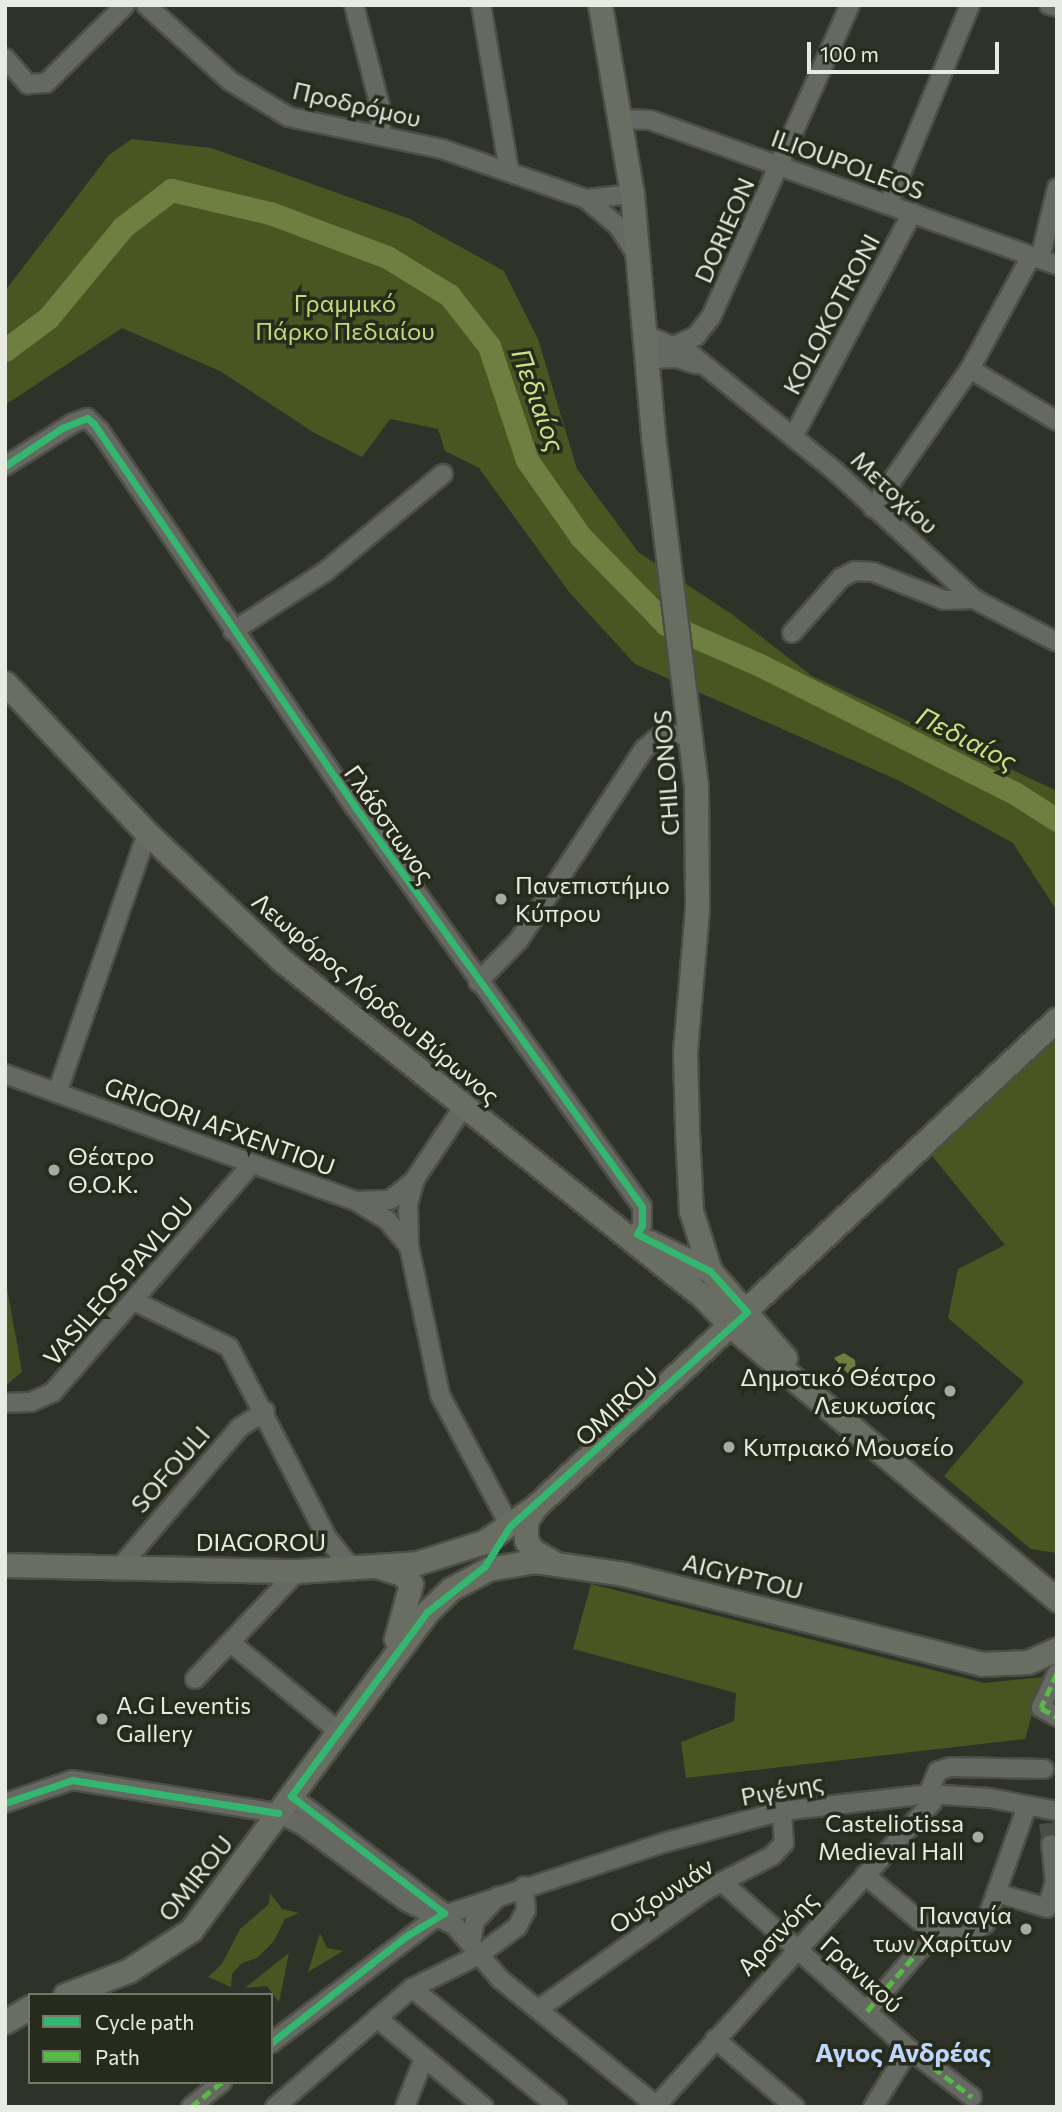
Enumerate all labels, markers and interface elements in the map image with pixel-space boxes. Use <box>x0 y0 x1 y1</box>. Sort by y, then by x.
scale bar <box>810 28 1002 72</box>
text: 100 m <box>820 41 879 66</box>
street label: Προδρόμου <box>290 75 424 133</box>
street label: ILIOUPOLEOS <box>768 123 928 205</box>
street label: DORIEON <box>688 173 760 287</box>
street label: KOLOKOTRONI <box>777 229 885 399</box>
park label: Γραμμικό Πάρκο Πεδιαίου <box>255 289 435 345</box>
water label: Πεδιαίος <box>506 344 572 456</box>
street label: Μετοχίου <box>846 445 944 539</box>
water label: Πεδιαίος <box>912 700 1022 776</box>
street label: CHILONOS <box>647 709 685 837</box>
street label: Γλάδστωνος <box>339 760 441 888</box>
place label: Πανεπιστήμιο Κύπρου <box>515 871 670 927</box>
street label: Λεωφόρος Λόρδου Βύρωνος <box>247 886 505 1110</box>
marker: Πανεπιστήμιο Κύπρου <box>493 891 509 907</box>
street label: GRIGORI AFXENTIOU <box>101 1071 339 1181</box>
place label: Θέατρο Θ.Ο.Κ. <box>68 1142 154 1198</box>
marker: Θέατρο Θ.Ο.Κ. <box>46 1162 62 1178</box>
street label: VASILEOS PAVLOU <box>37 1191 199 1371</box>
street label: OMIROU <box>569 1361 663 1451</box>
place label: Δημοτικό Θέατρο Λευκωσίας <box>740 1363 936 1419</box>
marker: Δημοτικό Θέατρο Λευκωσίας <box>942 1383 958 1399</box>
street label: SOFOULI <box>125 1420 215 1518</box>
place label: Κυπριακό Μουσείο <box>743 1433 954 1461</box>
marker: Κυπριακό Μουσείο <box>721 1439 737 1455</box>
street label: DIAGOROU <box>196 1528 326 1556</box>
street label: AIGYPTOU <box>680 1547 806 1605</box>
place label: A.G Leventis Gallery <box>116 1691 251 1747</box>
marker: A.G Leventis Gallery <box>94 1711 110 1727</box>
street label: Ριγένης <box>738 1767 826 1811</box>
place label: Casteliotissa Medieval Hall <box>818 1809 964 1865</box>
street label: OMIROU <box>152 1829 238 1927</box>
marker: Casteliotissa Medieval Hall <box>970 1829 986 1845</box>
street label: Ουζουνιάν <box>604 1851 718 1939</box>
street label: Αρσινόης <box>731 1885 823 1981</box>
place label: Παναγία των Χαρίτων <box>873 1901 1012 1957</box>
marker: Παναγία των Χαρίτων <box>1018 1921 1034 1937</box>
street label: Γρανικού <box>815 1930 909 2018</box>
legend <box>28 1993 273 2084</box>
text: Cycle path <box>95 2009 194 2034</box>
district label: Αγιος Ανδρέας <box>815 2036 991 2068</box>
text: Path <box>95 2044 140 2069</box>

